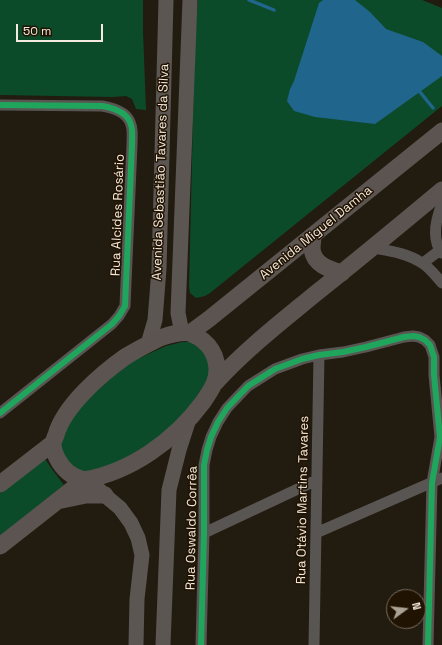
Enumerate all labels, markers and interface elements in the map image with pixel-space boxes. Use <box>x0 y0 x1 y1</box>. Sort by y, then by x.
scale bar <box>18 16 105 42</box>
text: 50 m <box>23 23 51 39</box>
street label: Avenida Sebastião Tavares da Silva <box>149 63 173 281</box>
street label: Rua Alcides Rosário <box>108 154 128 276</box>
street label: Avenida Miguel Damha <box>257 183 375 283</box>
street label: Rua Otávio Martins Tavares <box>294 416 312 584</box>
street label: Rua Oswaldo Corrêa <box>183 466 201 590</box>
north arrow <box>386 589 426 629</box>
text: N <box>409 601 424 612</box>

